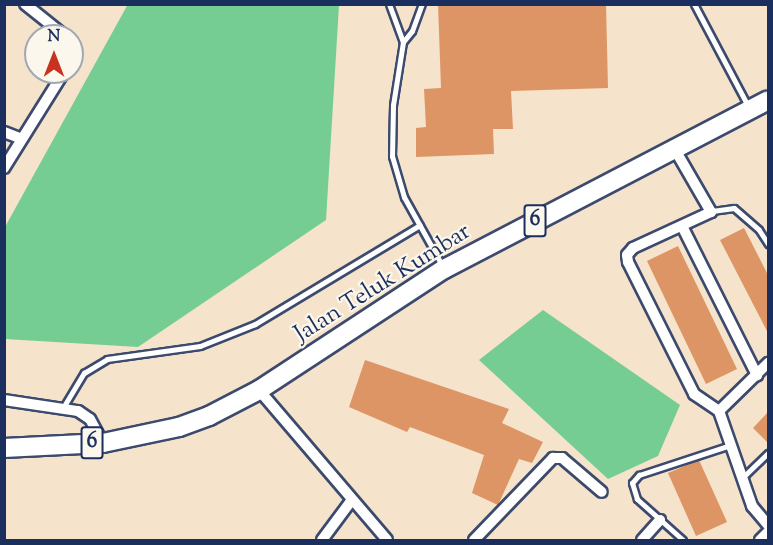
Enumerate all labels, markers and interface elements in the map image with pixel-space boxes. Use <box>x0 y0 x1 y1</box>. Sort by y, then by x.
north arrow <box>24 24 84 84</box>
text: N <box>48 26 60 49</box>
road number: 6 <box>523 202 547 240</box>
street label: Jalan Teluk Kumbar <box>290 218 476 350</box>
road number: 6 <box>80 424 104 462</box>

